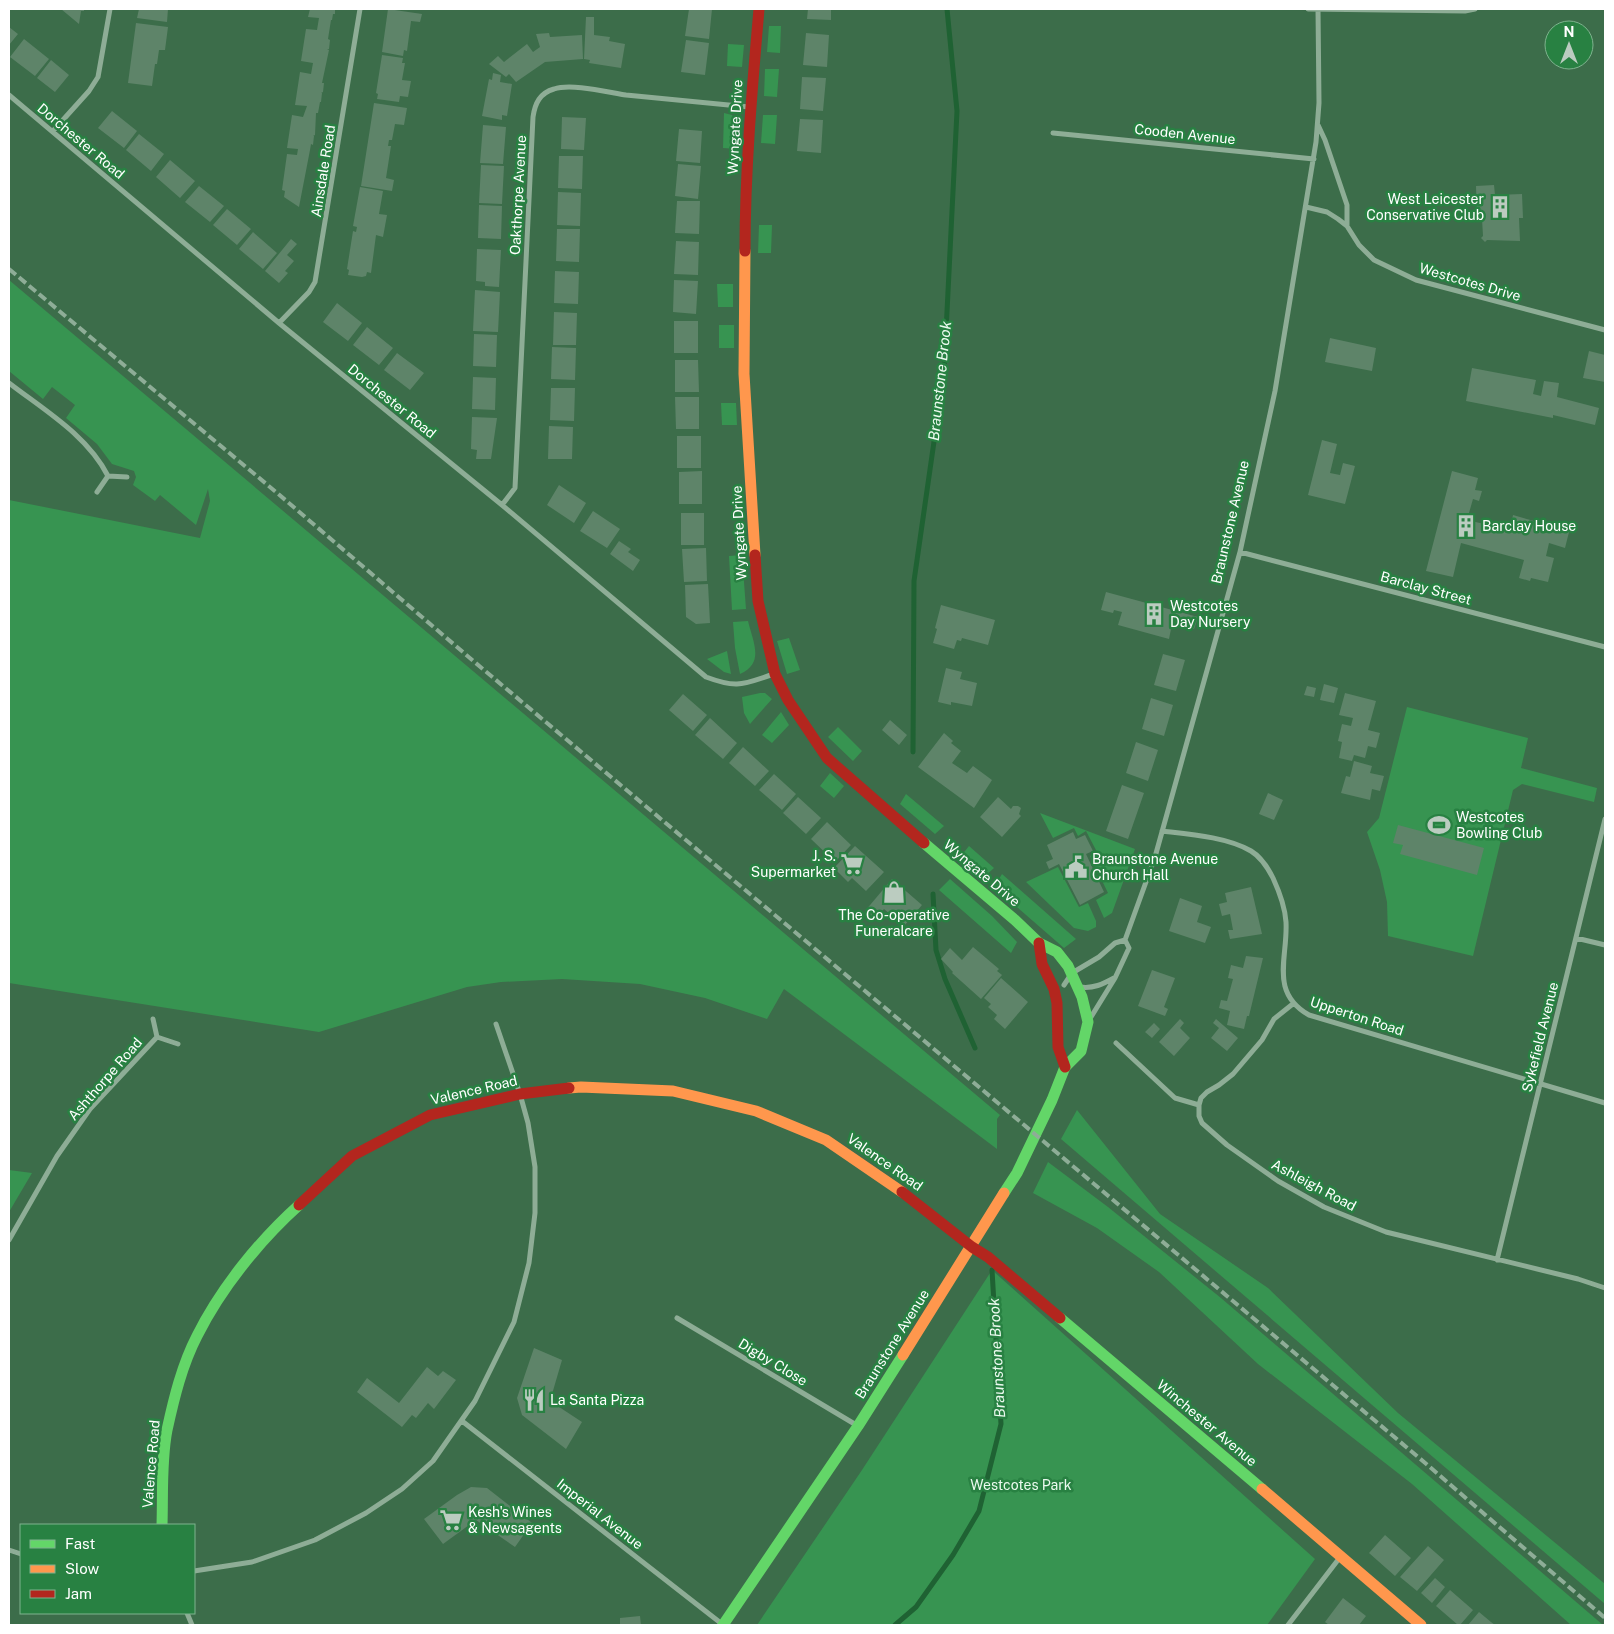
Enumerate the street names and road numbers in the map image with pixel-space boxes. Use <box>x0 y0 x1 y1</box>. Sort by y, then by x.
street label: Wyngate Drive <box>725 79 745 175</box>
street label: Dorchester Road <box>34 100 128 182</box>
street label: Cooden Avenue <box>1134 121 1236 147</box>
street label: Ainsdale Road <box>308 124 338 218</box>
street label: Oakthorpe Avenue <box>507 135 529 255</box>
street label: Westcotes Drive <box>1417 260 1523 304</box>
street label: Dorchester Road <box>345 361 439 441</box>
street label: Braunstone Avenue <box>1208 459 1252 585</box>
street label: Wyngate Drive <box>729 485 749 581</box>
street label: Barclay Street <box>1379 568 1473 608</box>
street label: Wyngate Drive <box>941 836 1024 910</box>
street label: Sykefield Avenue <box>1519 980 1561 1094</box>
street label: Upperton Road <box>1308 993 1406 1039</box>
street label: Ashthorpe Road <box>65 1034 145 1124</box>
street label: Valence Road <box>429 1072 519 1108</box>
street label: Valence Road <box>844 1130 926 1194</box>
street label: Ashleigh Road <box>1269 1156 1359 1214</box>
street label: Braunstone Avenue <box>852 1286 932 1402</box>
street label: Digby Close <box>736 1335 810 1389</box>
street label: Winchester Avenue <box>1154 1377 1260 1470</box>
street label: Valence Road <box>139 1419 163 1509</box>
street label: Imperial Avenue <box>554 1475 646 1553</box>

